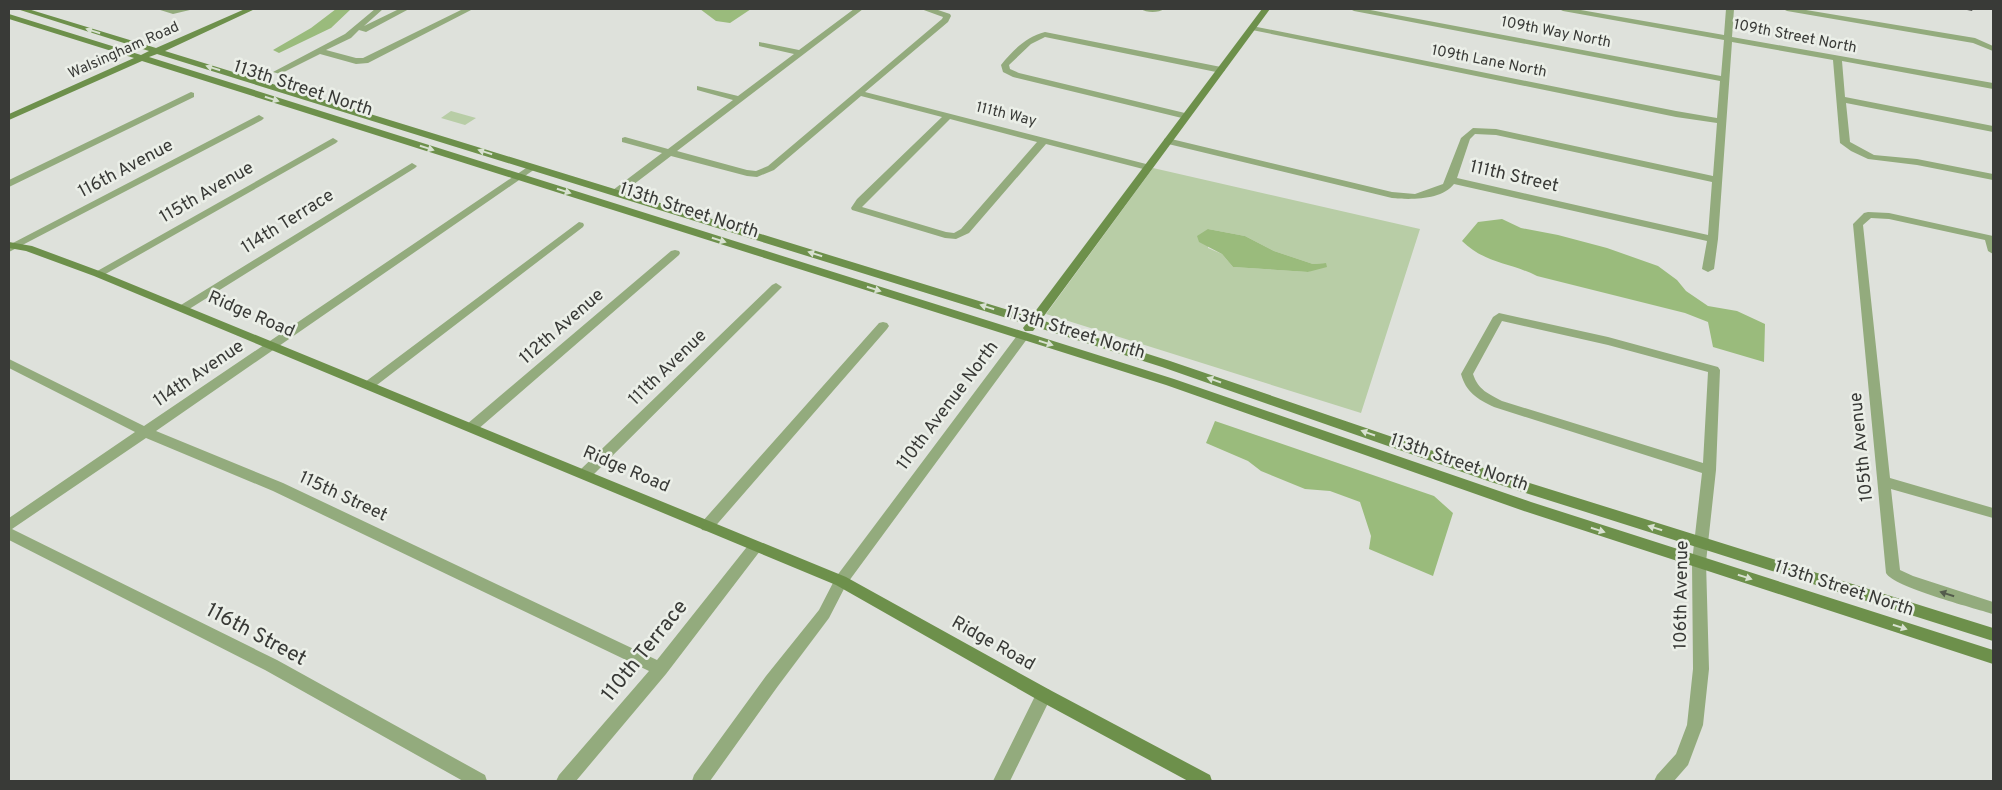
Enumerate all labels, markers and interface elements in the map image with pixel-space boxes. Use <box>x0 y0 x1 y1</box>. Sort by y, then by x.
street label: 109th Way North <box>1499 13 1613 53</box>
street label: 109th Street North <box>1732 16 1858 58</box>
street label: Walsingham Road <box>66 18 182 84</box>
one-way arrow <box>86 27 101 35</box>
street label: 109th Lane North <box>1430 42 1548 82</box>
street label: 113th Street North <box>230 56 376 122</box>
one-way arrow <box>205 64 220 72</box>
one-way arrow <box>264 95 279 103</box>
street label: 111th Way <box>974 98 1038 132</box>
street label: 116th Avenue <box>74 134 178 204</box>
one-way arrow <box>419 145 434 152</box>
one-way arrow <box>477 148 492 156</box>
street label: 111th Street <box>1467 156 1561 198</box>
street label: 115th Avenue <box>156 157 258 229</box>
street label: 113th Street North <box>616 178 762 244</box>
street label: 114th Terrace <box>237 184 339 260</box>
one-way arrow <box>557 188 572 196</box>
one-way arrow <box>712 237 727 245</box>
one-way arrow <box>808 249 823 257</box>
street label: 112th Avenue <box>515 284 609 370</box>
one-way arrow <box>867 285 882 293</box>
street label: Ridge Road <box>204 286 298 344</box>
street label: 113th Street North <box>1002 301 1148 365</box>
one-way arrow <box>980 303 995 311</box>
street label: 111th Avenue <box>624 325 712 411</box>
street label: 114th Avenue <box>149 335 249 413</box>
street label: 110th Avenue North <box>892 337 1004 475</box>
one-way arrow <box>1038 340 1053 348</box>
one-way arrow <box>1206 376 1221 384</box>
street label: 105th Avenue <box>1845 391 1879 503</box>
one-way arrow <box>1360 429 1375 436</box>
street label: 113th Street North <box>1387 429 1531 497</box>
street label: Ridge Road <box>579 441 673 499</box>
street label: 115th Street <box>295 467 391 527</box>
one-way arrow <box>1647 524 1662 532</box>
one-way arrow <box>1591 526 1606 534</box>
street label: 106th Avenue <box>1670 540 1694 650</box>
street label: 113th Street North <box>1771 556 1917 622</box>
one-way arrow <box>1738 574 1753 582</box>
one-way arrow <box>1939 589 1954 597</box>
street label: 110th Terrace <box>596 594 694 708</box>
street label: 116th Street <box>201 597 311 673</box>
street label: Ridge Road <box>947 612 1039 676</box>
one-way arrow <box>1892 624 1907 631</box>

